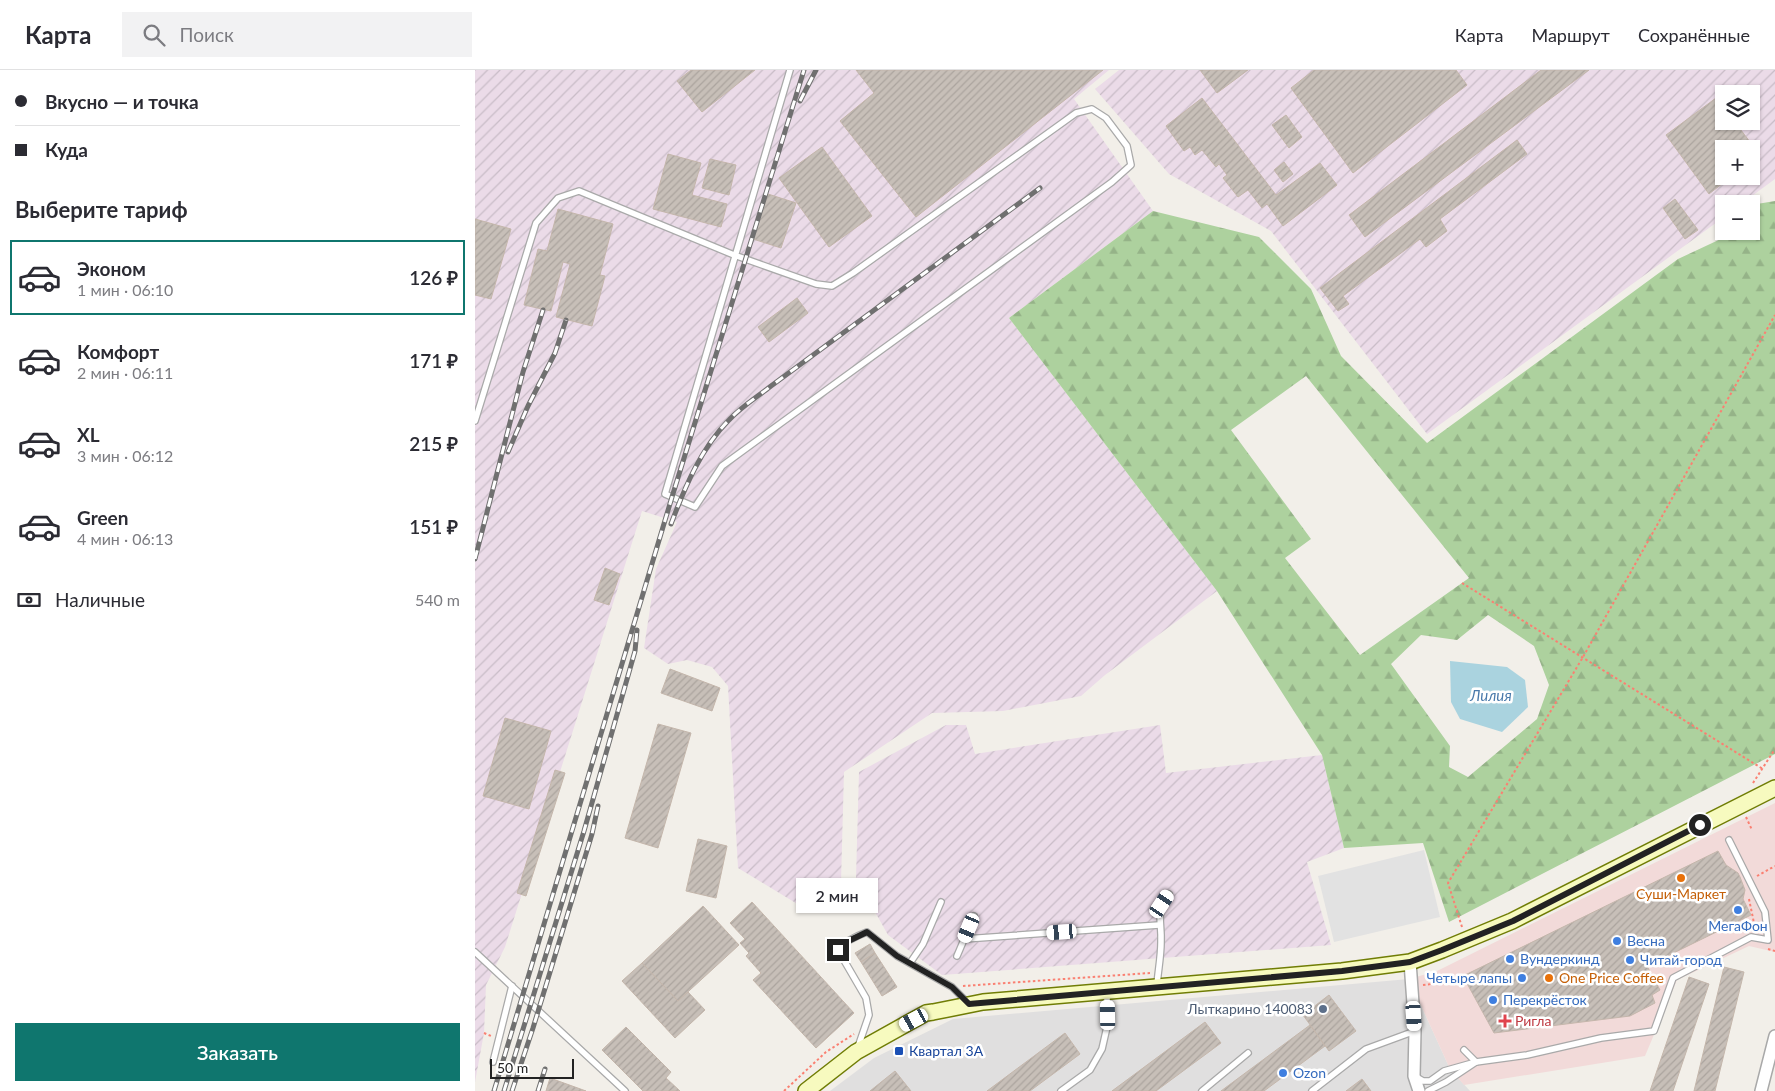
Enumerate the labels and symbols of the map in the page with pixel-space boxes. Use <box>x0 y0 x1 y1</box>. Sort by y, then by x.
water label: Лилия <box>1469 686 1512 704</box>
route start <box>1689 814 1711 836</box>
marker: Суши-Маркет <box>1675 872 1687 884</box>
callout: 2 мин <box>797 878 879 912</box>
place label: Суши-Маркет <box>1636 885 1726 902</box>
car <box>1147 887 1176 921</box>
marker: МегаФон <box>1732 904 1744 916</box>
car <box>956 911 981 945</box>
place label: МегаФон <box>1708 917 1768 934</box>
car <box>1046 923 1077 941</box>
place label: Весна <box>1627 932 1665 949</box>
marker: Весна <box>1611 935 1623 947</box>
route end <box>827 939 849 961</box>
place label: Вундеркинд <box>1520 950 1600 967</box>
place label: Читай-город <box>1640 951 1722 968</box>
marker: Вундеркинд <box>1504 953 1516 965</box>
marker: Читай-город <box>1624 954 1636 966</box>
place label: Четыре лапы <box>1427 969 1512 986</box>
place label: One Price Coffee <box>1559 969 1664 986</box>
marker: Четыре лапы <box>1516 972 1528 984</box>
marker: One Price Coffee <box>1543 972 1555 984</box>
place label: Перекрёсток <box>1503 991 1588 1008</box>
marker: Перекрёсток <box>1487 994 1499 1006</box>
car <box>1100 1000 1115 1030</box>
place label: Лыткарино 140083 <box>1187 1000 1313 1017</box>
car <box>1405 1001 1422 1031</box>
marker: Лыткарино 140083 <box>1317 1003 1329 1015</box>
car <box>897 1006 930 1034</box>
place label: Ригла <box>1515 1012 1551 1029</box>
marker: Ригла <box>1499 1015 1511 1027</box>
place label: Квартал 3А <box>909 1042 984 1059</box>
marker: Квартал 3А <box>893 1045 905 1057</box>
scale bar <box>490 1056 574 1079</box>
place label: Ozon <box>1293 1064 1326 1081</box>
marker: Ozon <box>1277 1067 1289 1079</box>

